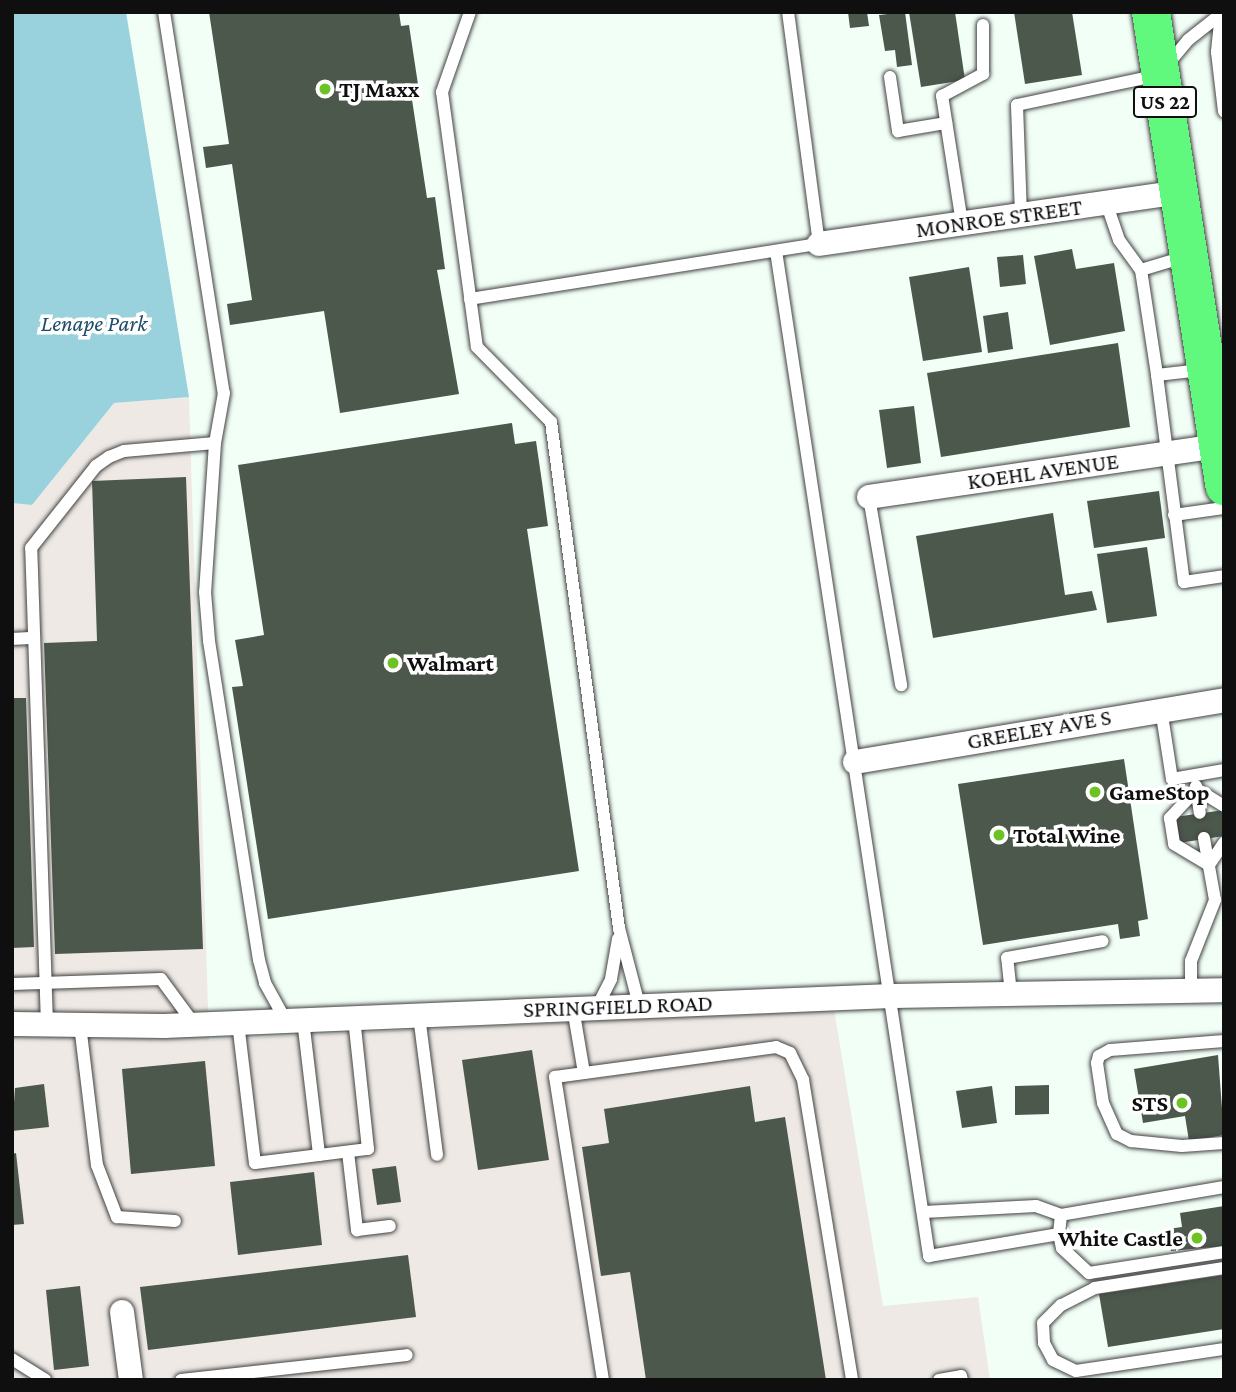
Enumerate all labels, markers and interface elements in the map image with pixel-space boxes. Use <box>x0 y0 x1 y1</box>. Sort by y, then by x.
place label: TJ Maxx <box>339 75 419 103</box>
marker: TJ Maxx <box>317 81 333 97</box>
road number: US 22 <box>1132 84 1198 119</box>
street label: MONROE STREET <box>914 193 1084 243</box>
park label: Lenape Park <box>41 309 147 337</box>
street label: KOEHL AVENUE <box>966 447 1120 495</box>
place label: Walmart <box>407 649 494 677</box>
marker: Walmart <box>385 655 401 671</box>
street label: GREELEY AVE S <box>965 703 1113 755</box>
place label: GameStop <box>1109 778 1209 806</box>
marker: GameStop <box>1087 784 1103 800</box>
place label: Total Wine <box>1013 821 1120 849</box>
marker: Total Wine <box>991 827 1007 843</box>
street label: SPRINGFIELD ROAD <box>523 989 713 1023</box>
place label: STS <box>1131 1089 1168 1117</box>
marker: STS <box>1174 1095 1190 1111</box>
place label: White Castle <box>1058 1224 1183 1252</box>
marker: White Castle <box>1189 1230 1205 1246</box>

